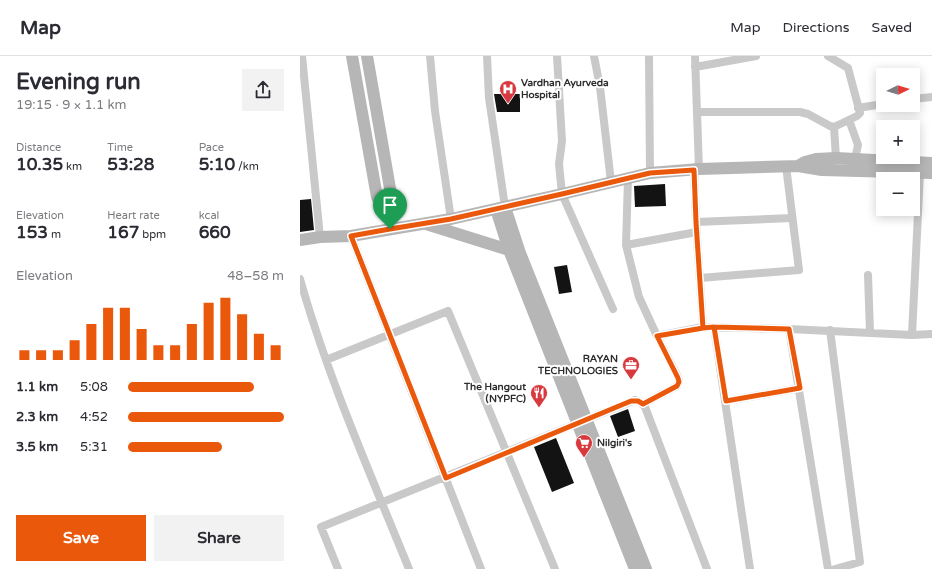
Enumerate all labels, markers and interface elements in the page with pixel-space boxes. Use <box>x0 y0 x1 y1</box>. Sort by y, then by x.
text: Map <box>20 17 61 39</box>
text: Map <box>730 19 761 36</box>
text: Directions <box>783 19 850 36</box>
text: Saved <box>872 19 912 36</box>
north arrow <box>876 68 920 112</box>
map controls <box>876 68 920 216</box>
text: Evening run <box>16 69 141 95</box>
button: share <box>242 69 284 111</box>
place label: Vardhan Ayurveda Hospital <box>521 77 609 101</box>
hospital icon: Vardhan Ayurveda Hospital <box>498 79 518 104</box>
text: 19:15 · 9 × 1.1 km <box>16 97 127 113</box>
button: + <box>876 120 920 164</box>
text: Distance <box>16 141 61 154</box>
text: Time <box>107 141 133 154</box>
text: Pace <box>199 141 224 154</box>
text: 10.35 <box>16 154 63 175</box>
text: 53:28 <box>107 154 154 175</box>
text: 5:10 <box>199 154 235 175</box>
text: km <box>63 160 82 173</box>
text: /km <box>235 160 259 173</box>
button: − <box>876 172 920 216</box>
pin <box>373 188 407 229</box>
icon: arrive <box>379 194 401 216</box>
text: Elevation <box>16 209 64 222</box>
text: Heart rate <box>107 209 160 222</box>
text: kcal <box>199 209 219 222</box>
text: 153 <box>16 222 48 243</box>
text: 167 <box>107 222 139 243</box>
text: 660 <box>199 222 231 243</box>
text: m <box>48 228 61 241</box>
text: bpm <box>139 228 166 241</box>
text: Elevation <box>16 268 73 284</box>
text: 48–58 m <box>227 268 284 284</box>
place label: RAYAN TECHNOLOGIES <box>537 353 618 377</box>
office icon: RAYAN TECHNOLOGIES <box>621 355 641 380</box>
text: 1.1 km <box>16 379 58 395</box>
text: 5:08 <box>80 379 108 395</box>
place label: The Hangout (NYPFC) <box>463 381 526 405</box>
restaurant icon: The Hangout (NYPFC) <box>529 383 549 408</box>
text: 2.3 km <box>16 409 58 425</box>
text: 4:52 <box>80 409 108 425</box>
supermarket icon: Nilgiri's <box>574 433 594 458</box>
place label: Nilgiri's <box>597 437 632 449</box>
text: 3.5 km <box>16 439 58 455</box>
text: 5:31 <box>80 439 108 455</box>
button: Save <box>16 515 146 561</box>
button: Share <box>154 515 284 561</box>

